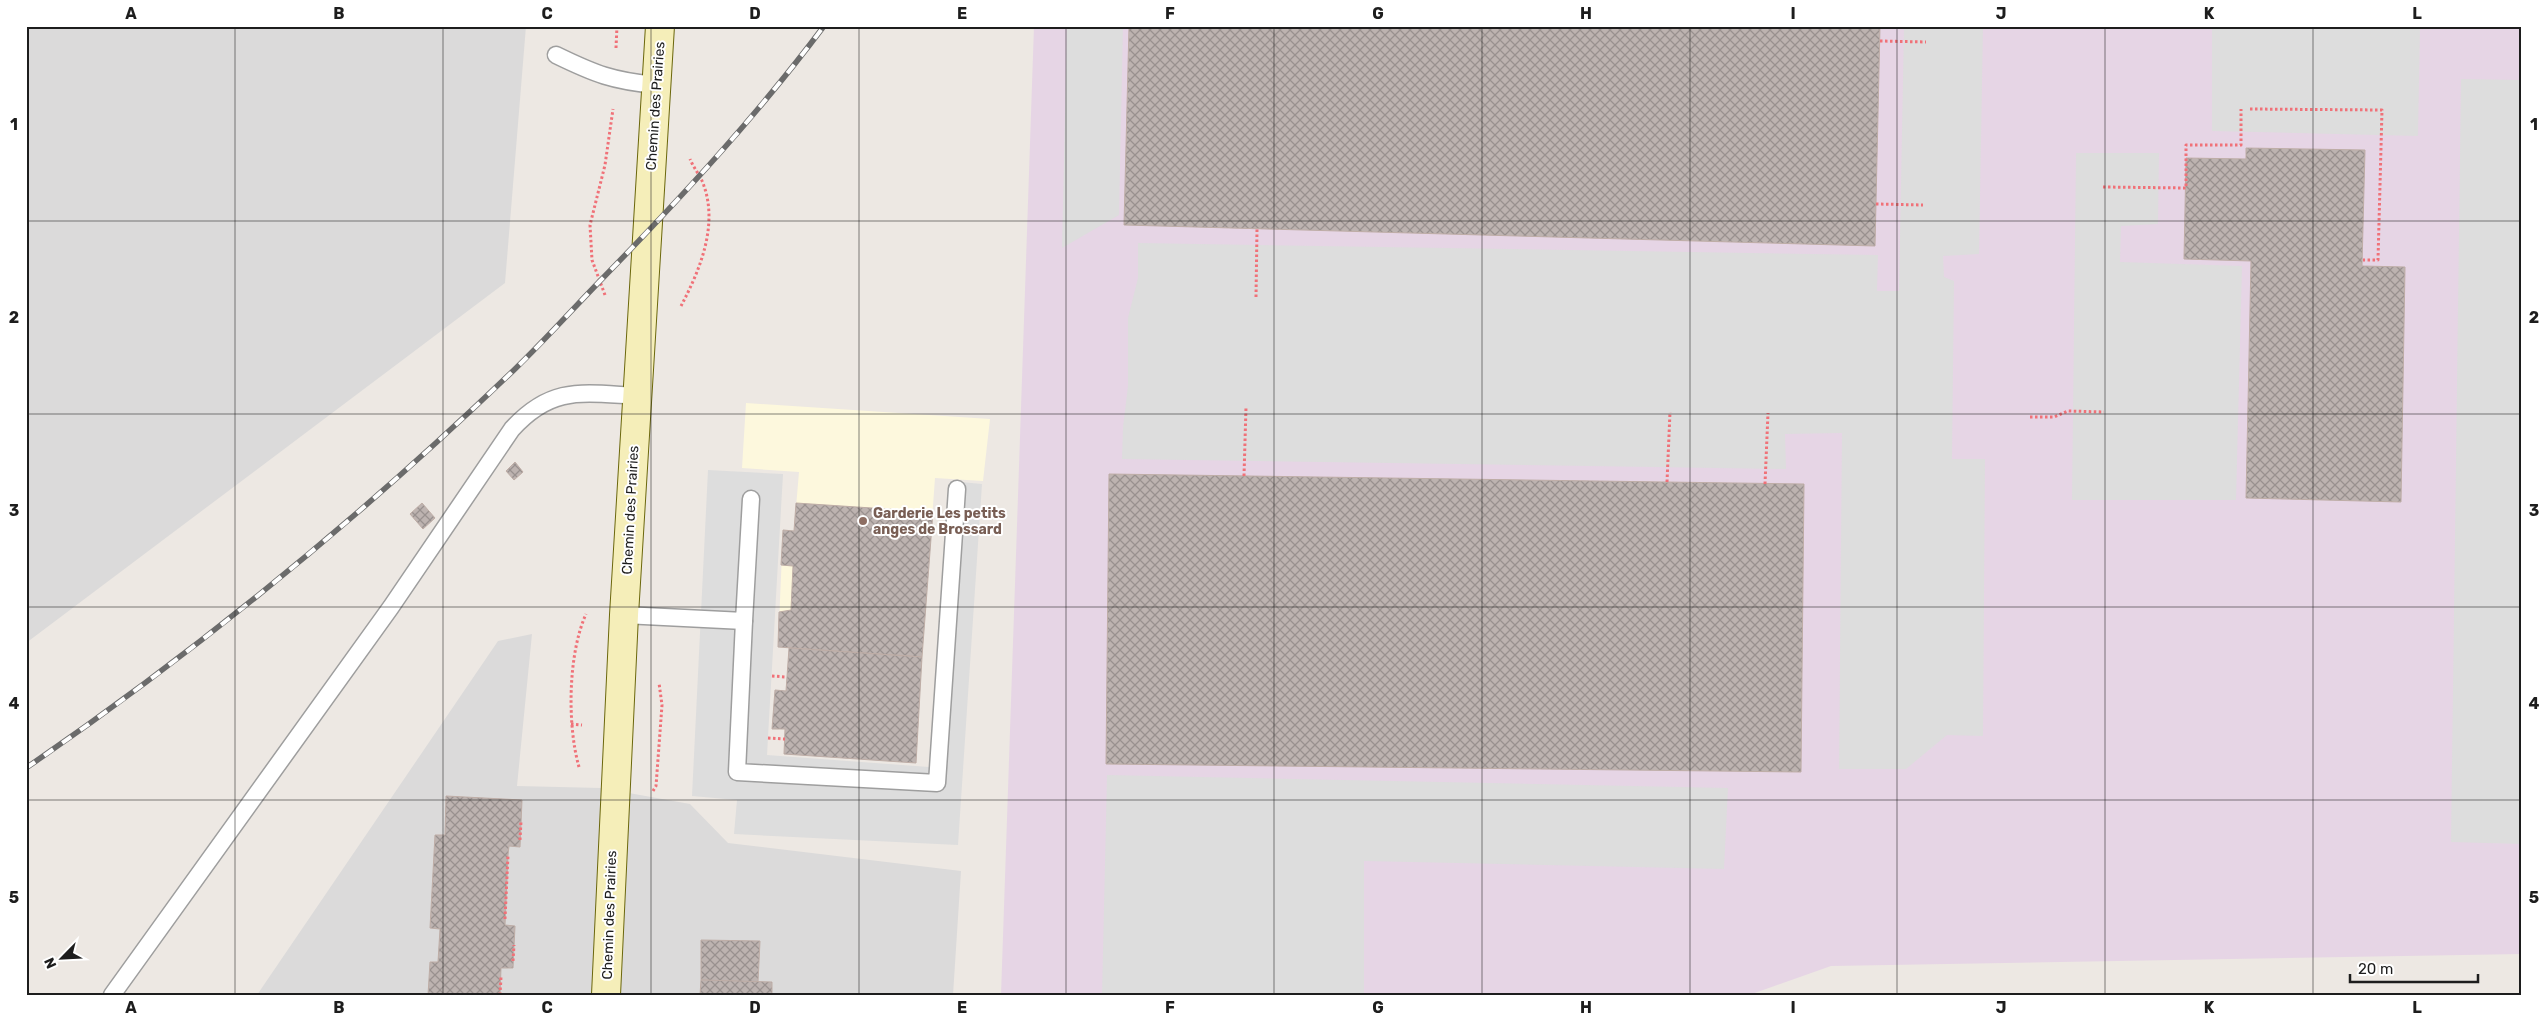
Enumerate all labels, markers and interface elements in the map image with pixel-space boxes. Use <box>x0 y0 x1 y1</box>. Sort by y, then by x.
text: A <box>125 4 137 23</box>
text: B <box>333 4 345 23</box>
text: C <box>541 4 553 23</box>
text: D <box>749 4 761 23</box>
text: E <box>957 4 967 23</box>
text: F <box>1165 4 1175 23</box>
text: G <box>1372 4 1384 23</box>
text: H <box>1580 4 1592 23</box>
text: I <box>1790 4 1796 23</box>
text: J <box>1996 4 2006 23</box>
text: K <box>2204 4 2215 23</box>
text: L <box>2412 4 2422 23</box>
street label: Chemin des Prairies <box>643 41 668 171</box>
text: 1 <box>10 115 18 134</box>
text: 1 <box>2530 115 2538 134</box>
text: 2 <box>9 308 19 327</box>
text: 2 <box>2529 308 2539 327</box>
street label: Chemin des Prairies <box>619 445 642 575</box>
text: 3 <box>9 501 19 520</box>
text: 3 <box>2529 501 2539 520</box>
place label: Garderie Les petits anges de Brossard <box>873 505 1006 538</box>
marker: Garderie Les petits anges de Brossard <box>857 515 869 527</box>
text: 4 <box>9 694 20 713</box>
text: 4 <box>2529 694 2540 713</box>
street label: Chemin des Prairies <box>599 850 620 980</box>
text: 5 <box>9 888 19 907</box>
text: 5 <box>2529 888 2539 907</box>
north arrow <box>38 934 88 984</box>
scale bar <box>2350 951 2478 983</box>
text: N <box>41 955 60 971</box>
text: 20 m <box>2358 960 2393 978</box>
text: A <box>125 998 137 1017</box>
text: B <box>333 998 345 1017</box>
text: C <box>541 998 553 1017</box>
text: D <box>749 998 761 1017</box>
text: E <box>957 998 967 1017</box>
text: F <box>1165 998 1175 1017</box>
text: G <box>1372 998 1384 1017</box>
text: H <box>1580 998 1592 1017</box>
text: I <box>1790 998 1796 1017</box>
text: J <box>1996 998 2006 1017</box>
text: K <box>2204 998 2215 1017</box>
text: L <box>2412 998 2422 1017</box>

